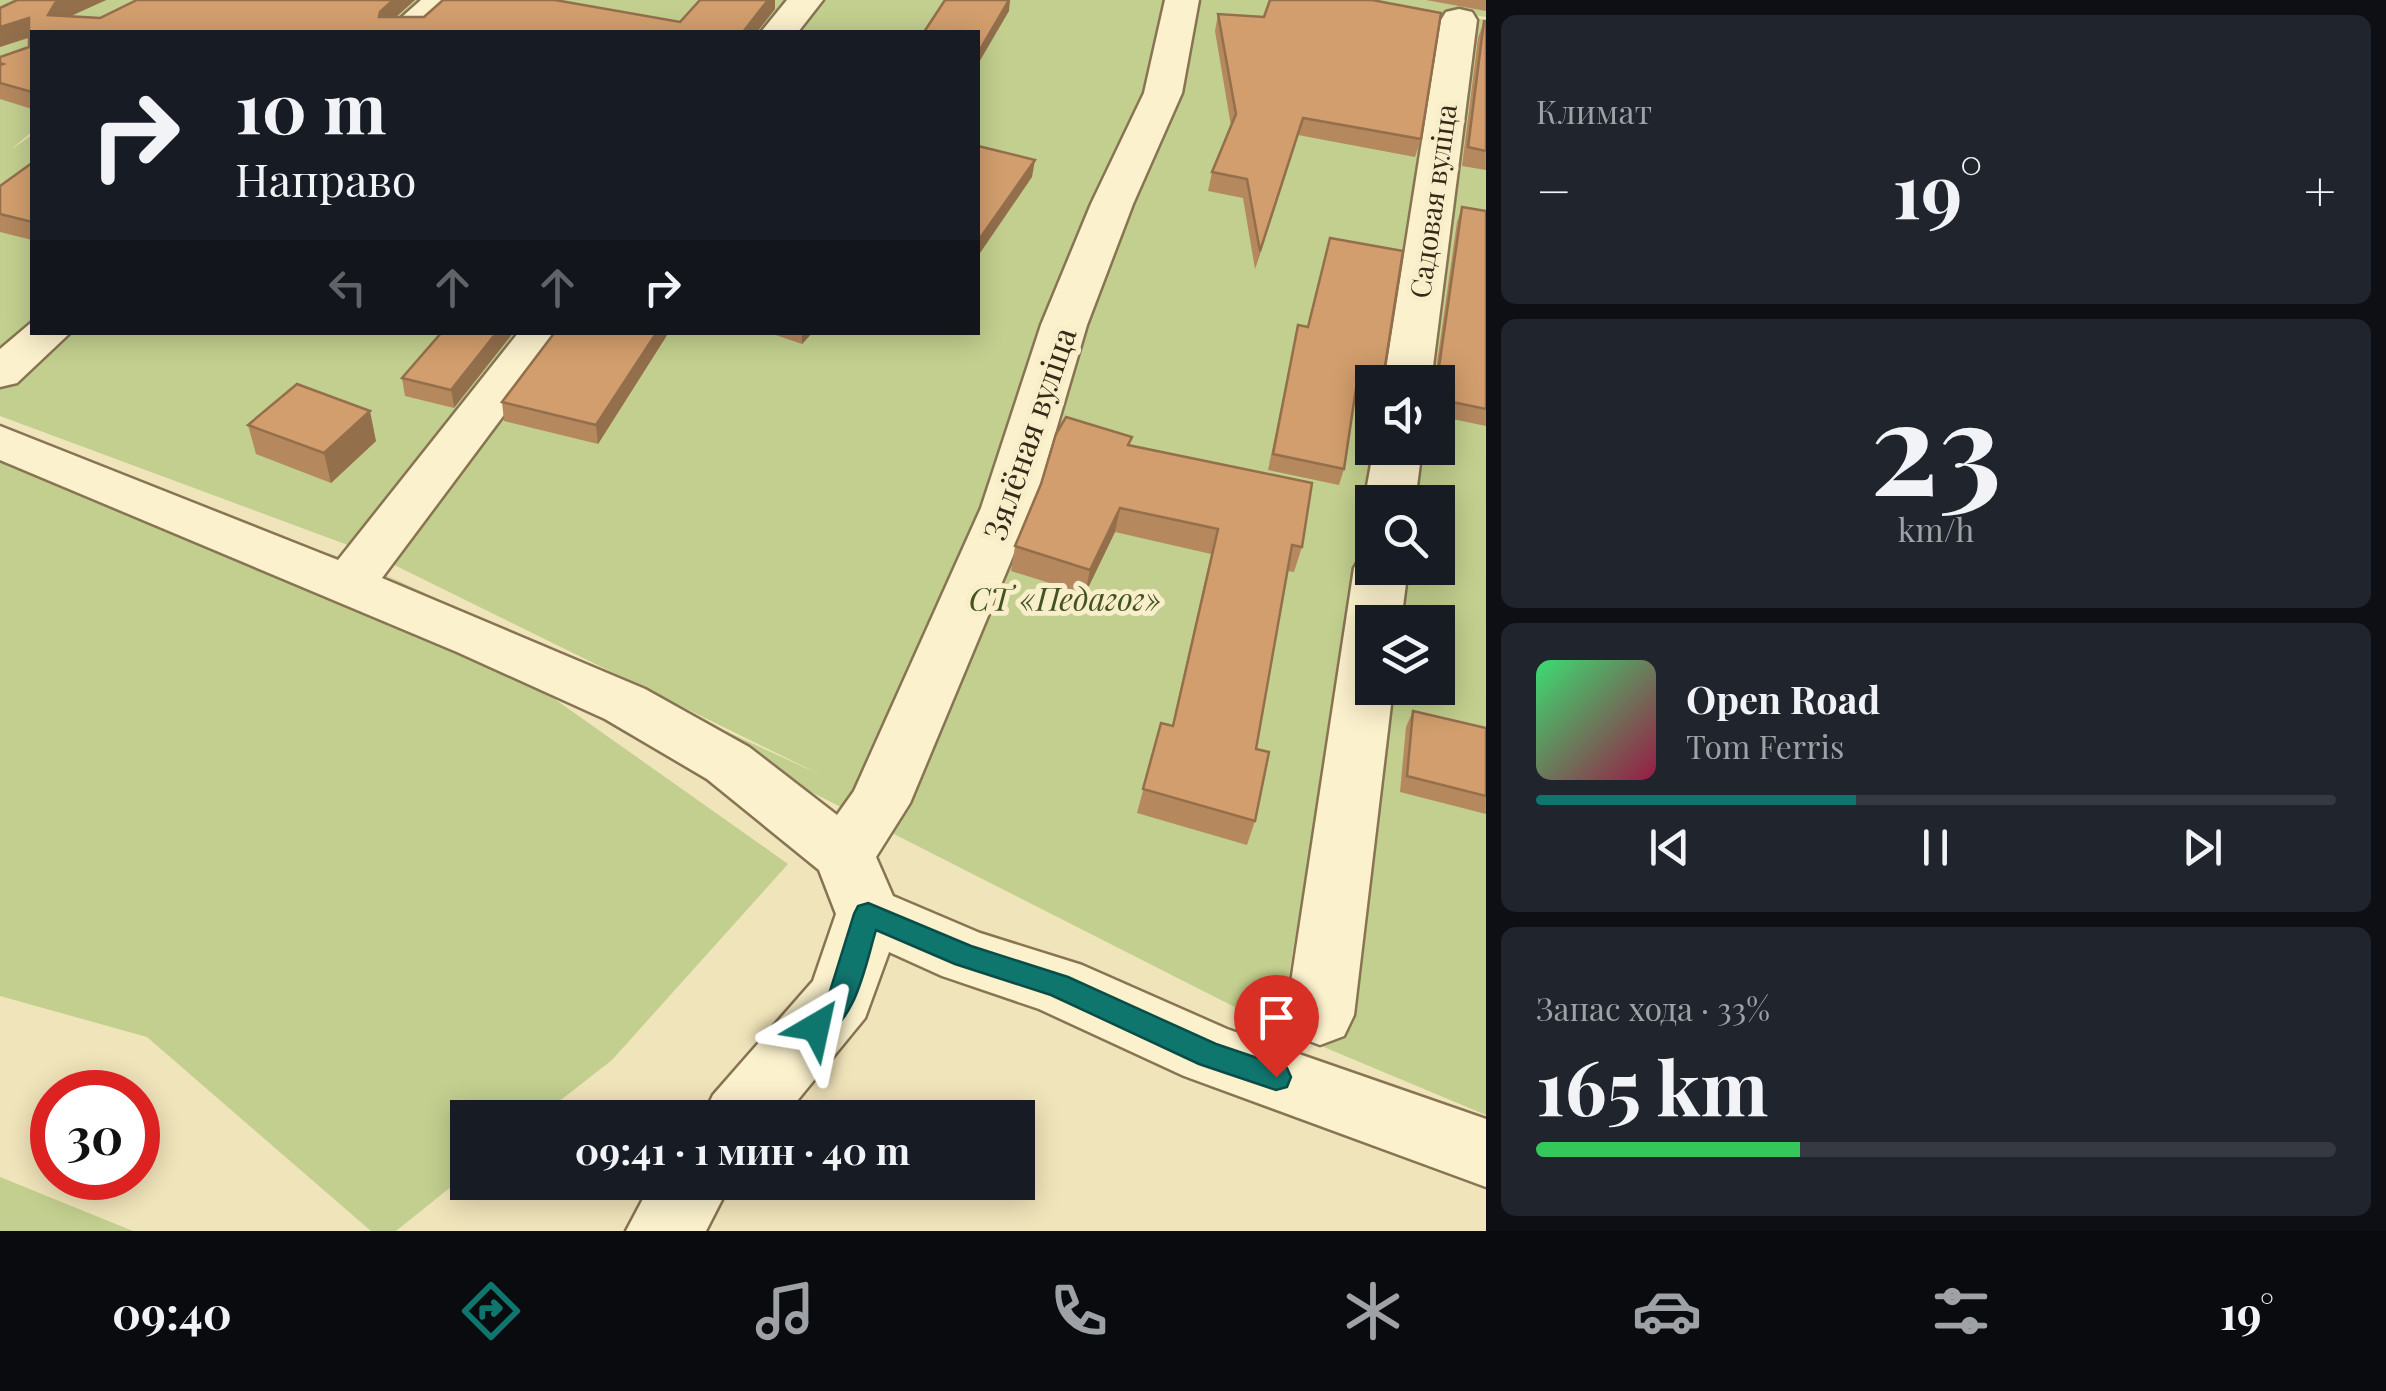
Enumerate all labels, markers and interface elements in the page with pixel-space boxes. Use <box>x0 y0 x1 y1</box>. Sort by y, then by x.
text: 10 m <box>235 58 387 152</box>
icon: right <box>70 70 200 200</box>
text: Климат <box>1536 89 1652 132</box>
street label: Садовая вуліца <box>1400 101 1464 300</box>
text: 19° <box>1892 138 1983 238</box>
text: Направо <box>235 148 417 208</box>
text: − <box>1536 152 1572 226</box>
text: + <box>2304 152 2336 226</box>
icon: left <box>320 260 375 315</box>
icon: ahead <box>425 260 480 315</box>
icon: ahead <box>530 260 585 315</box>
icon: right <box>635 260 690 315</box>
street label: Зялёная вуліца <box>971 321 1085 545</box>
text: 23 <box>1870 355 2002 529</box>
map controls <box>1355 365 1455 705</box>
button: sound <box>1355 365 1455 465</box>
button: search <box>1355 485 1455 585</box>
text: km/h <box>1898 507 1974 550</box>
park label: СТ «Педагог» <box>969 576 1161 619</box>
button: layers <box>1355 605 1455 705</box>
text: Open Road <box>1686 673 1880 724</box>
text: Tom Ferris <box>1686 724 1844 767</box>
icon: previous <box>1642 820 1697 875</box>
icon: pause <box>1908 820 1963 875</box>
icon: next <box>2175 820 2230 875</box>
position arrow <box>764 975 868 1079</box>
pin <box>1234 975 1319 1078</box>
text: Запас хода · 33% <box>1536 986 1770 1029</box>
icon: arrive <box>1249 990 1304 1045</box>
text: 165 km <box>1536 1035 1768 1135</box>
speed limit sign: 30 <box>30 1070 160 1200</box>
text: 09:41 · 1 мин · 40 m <box>575 1124 910 1175</box>
icon: directions <box>456 1276 526 1346</box>
icon: music <box>750 1276 820 1346</box>
icon: phone <box>1044 1276 1114 1346</box>
icon: climate <box>1338 1276 1408 1346</box>
icon: car <box>1632 1276 1702 1346</box>
icon: filters <box>1926 1276 1996 1346</box>
text: 09:40 <box>112 1281 232 1341</box>
text: 19° <box>2220 1281 2274 1341</box>

